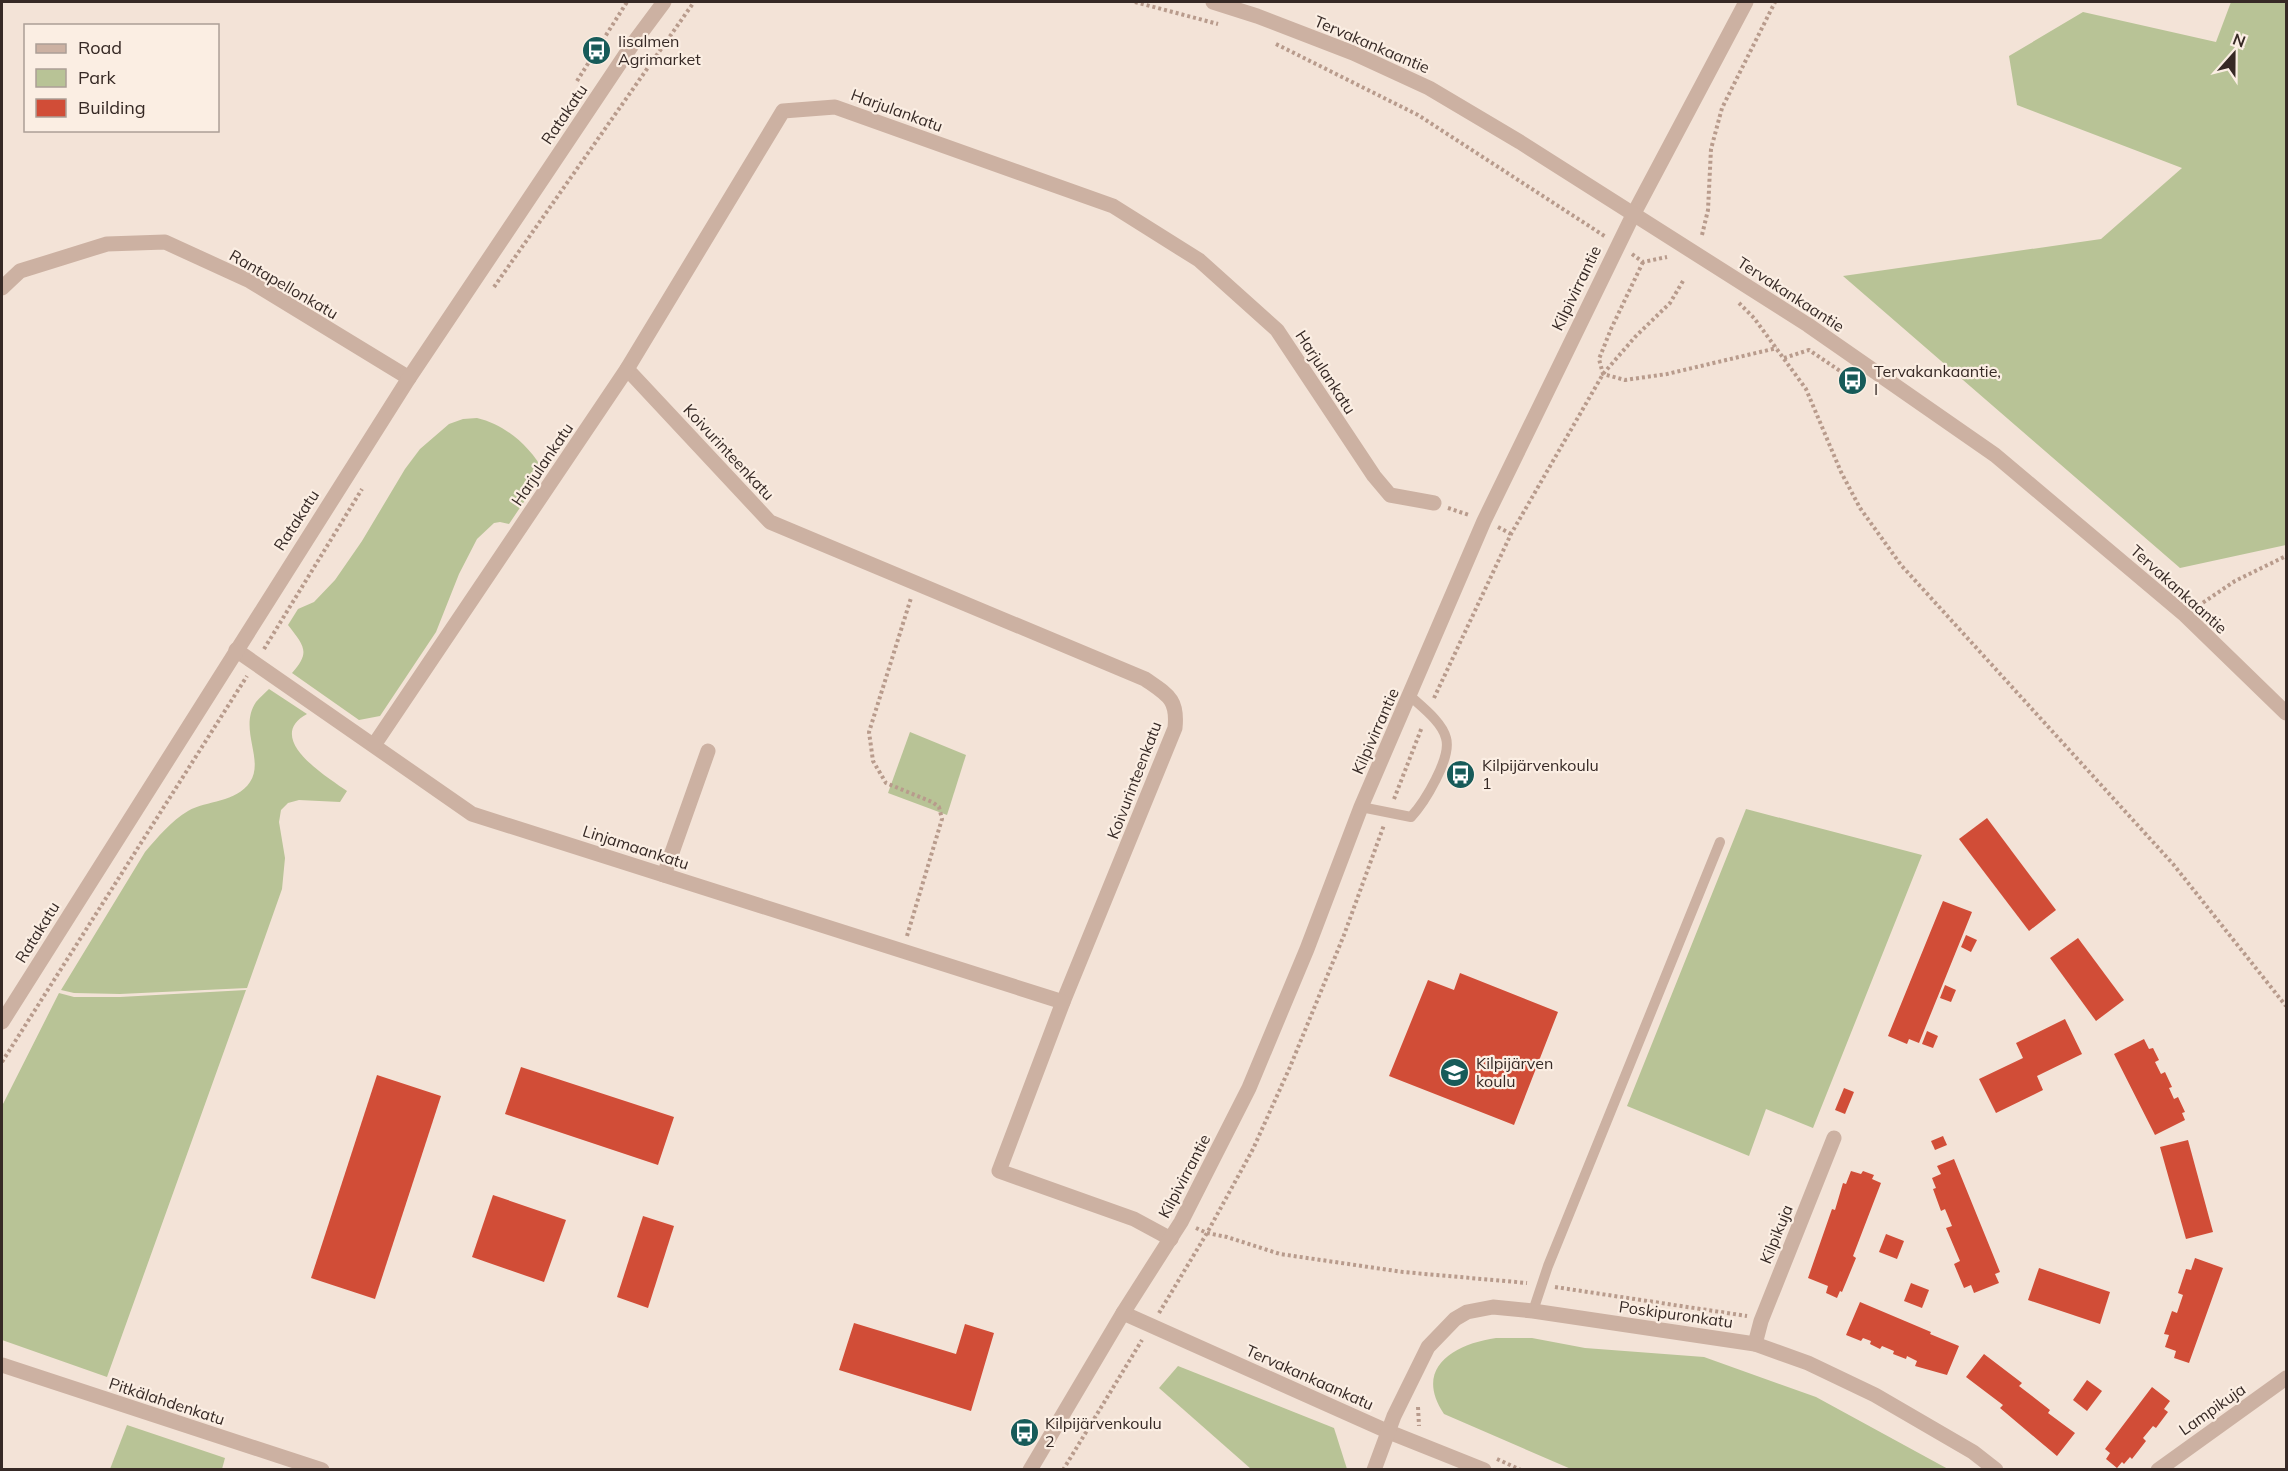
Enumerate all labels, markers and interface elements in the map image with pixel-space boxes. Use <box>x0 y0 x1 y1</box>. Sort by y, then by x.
street label: Tervakankaantie <box>1311 11 1433 77</box>
legend <box>24 24 219 132</box>
north arrow <box>2204 24 2264 84</box>
text: N <box>2230 28 2249 51</box>
place label: Iisalmen Agrimarket <box>618 31 701 69</box>
bus stop icon: Iisalmen Agrimarket <box>581 34 613 66</box>
text: Road <box>78 36 122 59</box>
text: Park <box>78 66 117 89</box>
street label: Ratakatu <box>537 80 591 148</box>
street label: Harjulankatu <box>848 84 946 136</box>
text: Building <box>78 96 146 119</box>
street label: Kilpivirrantie <box>1547 242 1605 334</box>
street label: Rantapellonkatu <box>226 245 342 323</box>
street label: Tervakankaantie <box>1734 252 1848 336</box>
street label: Harjulankatu <box>1291 326 1361 418</box>
place label: Tervakankaantie, I <box>1874 361 2001 399</box>
bus stop icon: Tervakankaantie, I <box>1837 364 1869 396</box>
street label: Koivurinteenkatu <box>679 400 779 504</box>
street label: Harjulankatu <box>507 419 577 509</box>
street label: Ratakatu <box>269 486 323 554</box>
street label: Tervakankaantie <box>2126 540 2232 638</box>
street label: Kilpivirrantie <box>1347 685 1403 777</box>
street label: Koivurinteenkatu <box>1102 718 1166 842</box>
place label: Kilpijärvenkoulu 1 <box>1482 755 1599 793</box>
bus stop icon: Kilpijärvenkoulu 1 <box>1445 758 1477 790</box>
street label: Linjamaankatu <box>580 820 692 874</box>
street label: Ratakatu <box>10 898 64 966</box>
place label: Kilpijärven koulu <box>1476 1053 1553 1091</box>
school or university icon: Kilpijärven koulu <box>1439 1056 1471 1088</box>
street label: Kilpivirrantie <box>1154 1131 1214 1221</box>
street label: Kilpikuja <box>1755 1201 1797 1267</box>
street label: Poskipuronkatu <box>1618 1296 1734 1332</box>
street label: Tervakankaankatu <box>1243 1340 1377 1414</box>
street label: Pitkälahdenkatu <box>106 1373 228 1429</box>
street label: Lampikuja <box>2175 1379 2249 1439</box>
place label: Kilpijärvenkoulu 2 <box>1045 1413 1162 1451</box>
bus stop icon: Kilpijärvenkoulu 2 <box>1008 1416 1040 1448</box>

